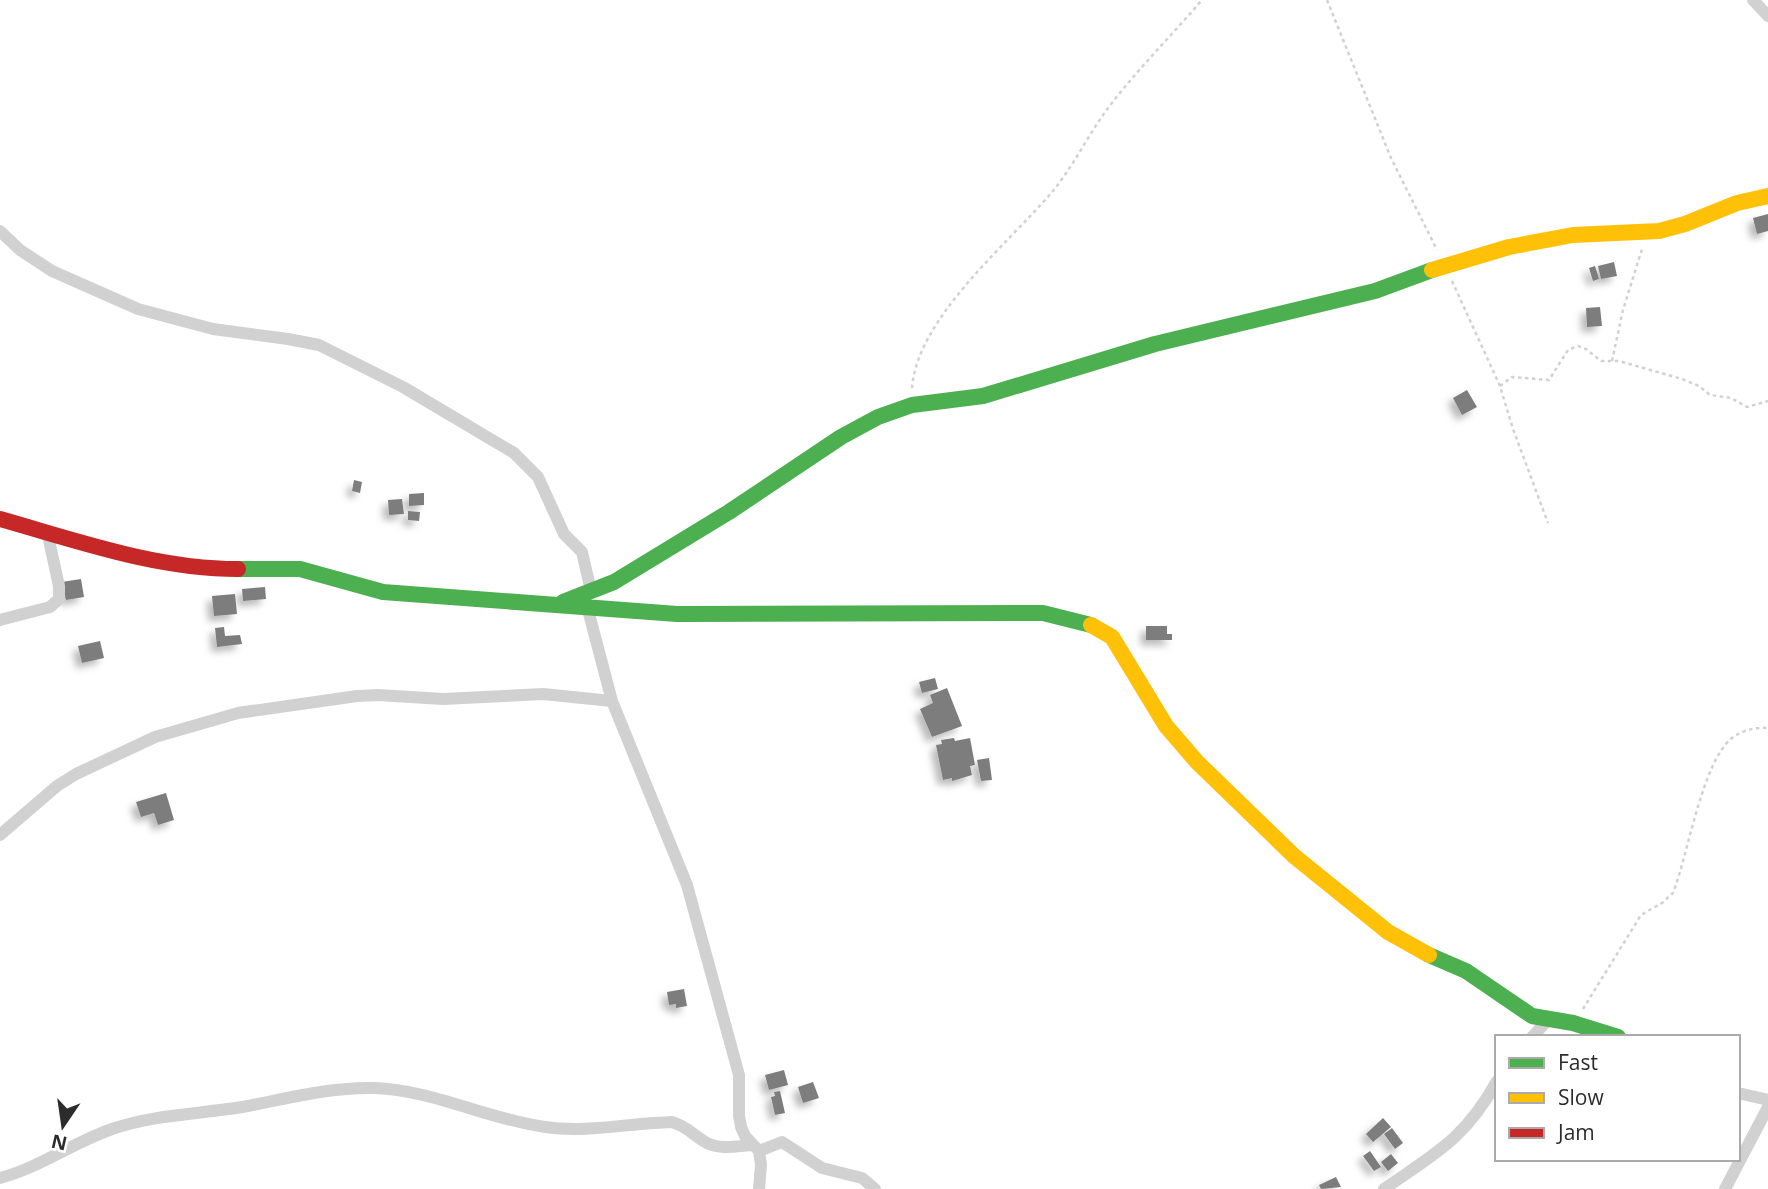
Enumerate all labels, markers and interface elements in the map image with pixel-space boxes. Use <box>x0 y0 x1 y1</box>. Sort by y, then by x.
legend <box>1495 1035 1740 1161</box>
text: Fast <box>1558 1048 1598 1076</box>
text: Slow <box>1558 1083 1604 1111</box>
north arrow <box>28 1091 98 1161</box>
text: Jam <box>1556 1118 1595 1146</box>
text: N <box>49 1128 70 1157</box>

